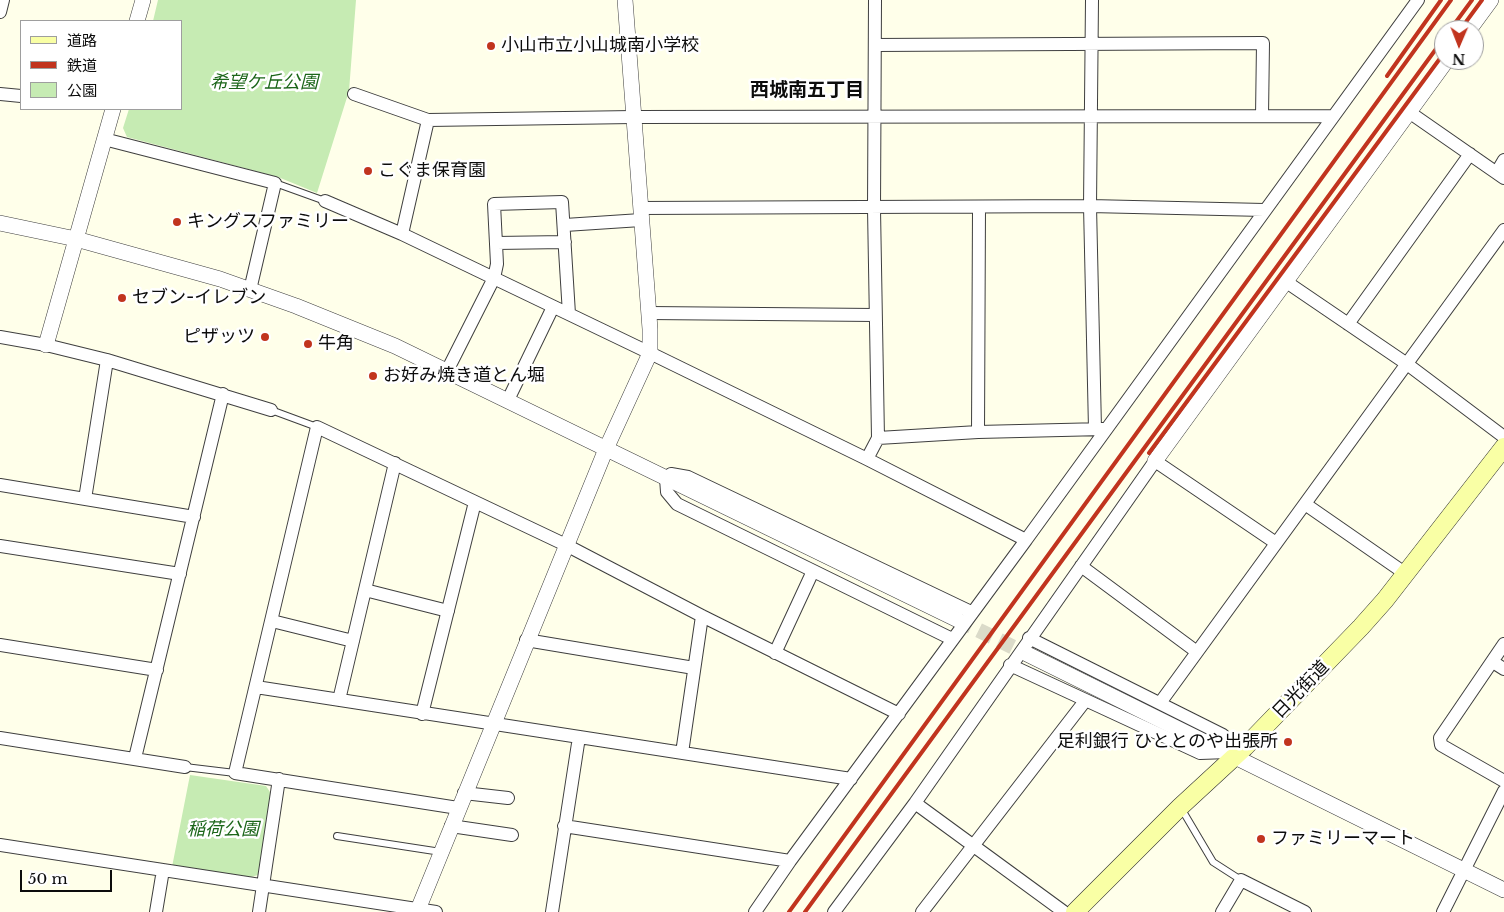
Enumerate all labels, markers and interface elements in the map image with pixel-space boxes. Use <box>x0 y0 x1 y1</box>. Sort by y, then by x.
legend <box>20 20 182 110</box>
north arrow <box>1434 20 1484 70</box>
text: 道路 <box>67 31 97 50</box>
place label: 小山市立小山城南小学校 <box>501 35 699 57</box>
marker: 小山市立小山城南小学校 <box>485 40 497 52</box>
text: N <box>1452 50 1466 68</box>
text: 鉄道 <box>67 56 97 75</box>
park label: 希望ケ丘公園 <box>210 72 318 94</box>
district label: 西城南五丁目 <box>750 80 864 102</box>
text: 公園 <box>67 81 97 100</box>
place label: こぐま保育園 <box>378 160 486 182</box>
marker: こぐま保育園 <box>362 165 374 177</box>
place label: キングスファミリー <box>187 211 349 233</box>
marker: キングスファミリー <box>171 216 183 228</box>
place label: セブン-イレブン <box>132 287 266 309</box>
marker: セブン-イレブン <box>116 292 128 304</box>
place label: ピザッツ <box>183 326 255 348</box>
marker: ピザッツ <box>259 331 271 343</box>
place label: 牛角 <box>318 333 354 355</box>
marker: 牛角 <box>302 338 314 350</box>
place label: お好み焼き道とん堀 <box>383 365 545 387</box>
marker: お好み焼き道とん堀 <box>367 370 379 382</box>
street label: 日光街道 <box>1268 657 1334 723</box>
place label: 足利銀行 ひととのや出張所 <box>1057 731 1278 753</box>
marker: 足利銀行 ひととのや出張所 <box>1282 736 1294 748</box>
park label: 稲荷公園 <box>187 819 259 841</box>
place label: ファミリーマート <box>1271 828 1415 850</box>
marker: ファミリーマート <box>1255 833 1267 845</box>
scale bar <box>22 860 115 892</box>
text: 50 m <box>28 869 68 888</box>

